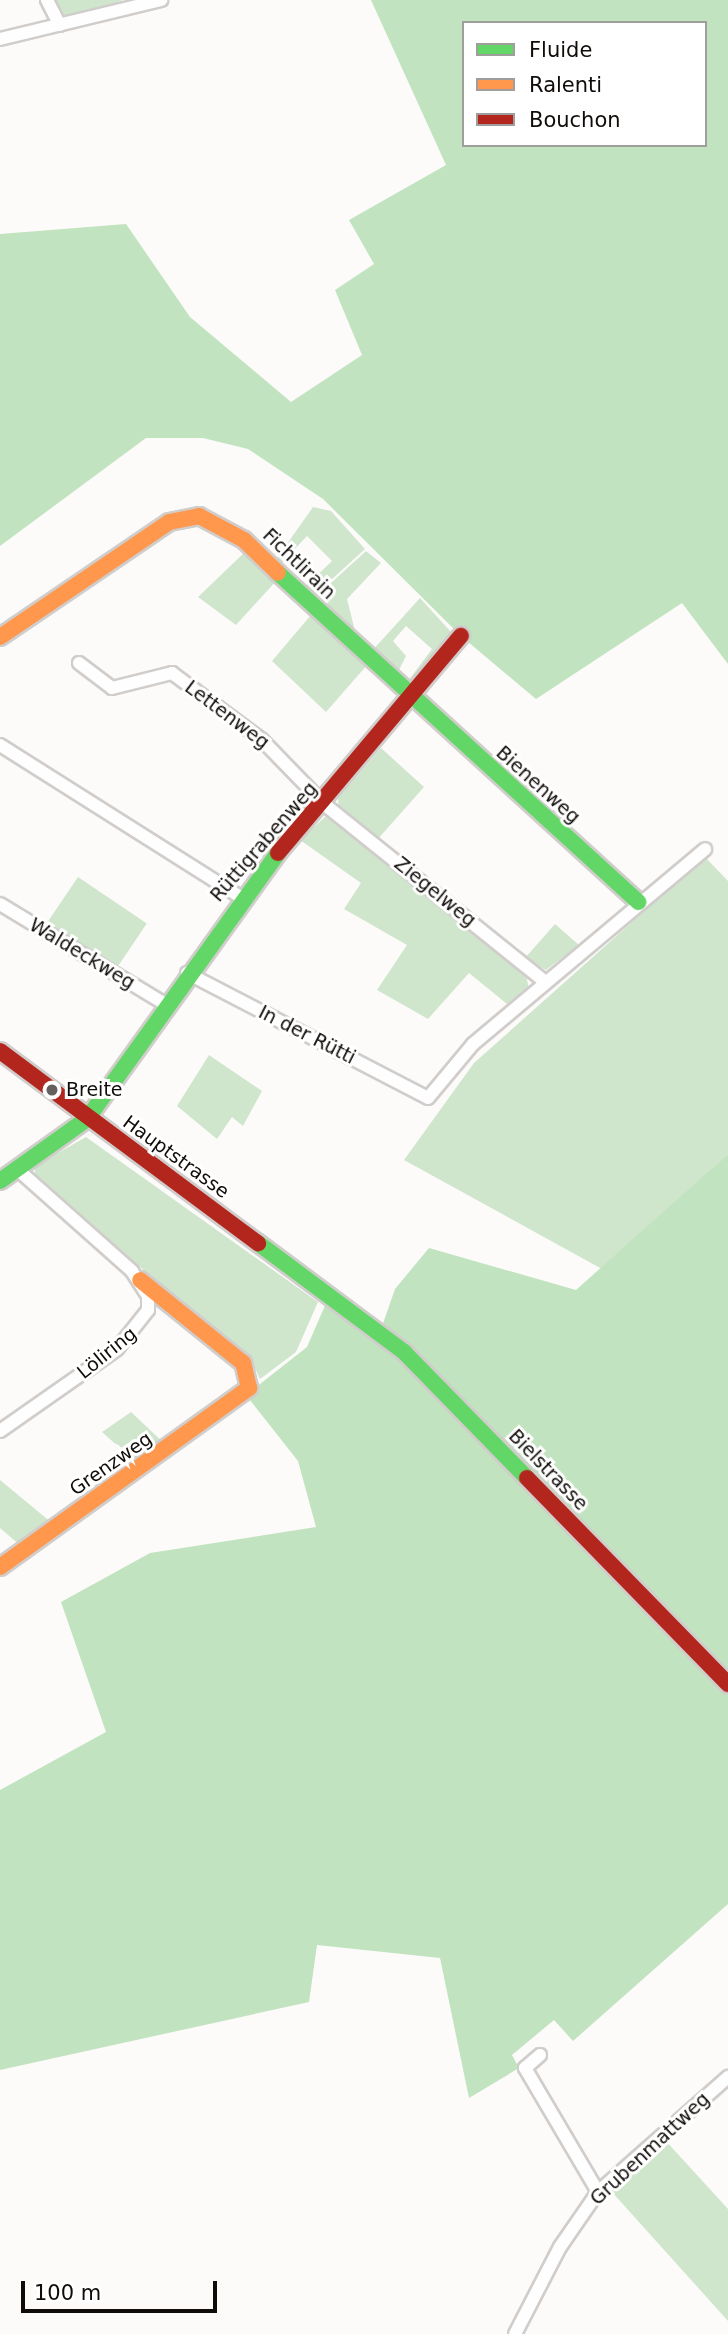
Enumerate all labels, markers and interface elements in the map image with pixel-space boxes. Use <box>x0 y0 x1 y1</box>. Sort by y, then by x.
legend <box>462 21 707 147</box>
text: Fluide <box>529 38 592 62</box>
text: Ralenti <box>529 73 602 97</box>
text: Bouchon <box>529 108 621 132</box>
street label: Fichtlirain <box>258 524 340 604</box>
street label: Lettenweg <box>180 676 274 754</box>
street label: Bienenweg <box>491 741 585 829</box>
street label: Rüttigrabenweg <box>206 777 322 907</box>
street label: Ziegelweg <box>390 852 480 932</box>
street label: Waldeckweg <box>25 914 139 994</box>
street label: In der Rütti <box>255 1001 359 1069</box>
place label: Breite <box>66 1079 123 1101</box>
marker: Breite <box>44 1082 60 1098</box>
street label: Hauptstrasse <box>118 1111 234 1203</box>
street label: Löliring <box>73 1322 141 1384</box>
street label: Bielstrasse <box>504 1425 592 1515</box>
street label: Grenzweg <box>66 1427 156 1501</box>
street label: Grubenmattweg <box>586 2088 714 2210</box>
scale bar <box>24 2268 220 2312</box>
text: 100 m <box>34 2281 101 2305</box>

